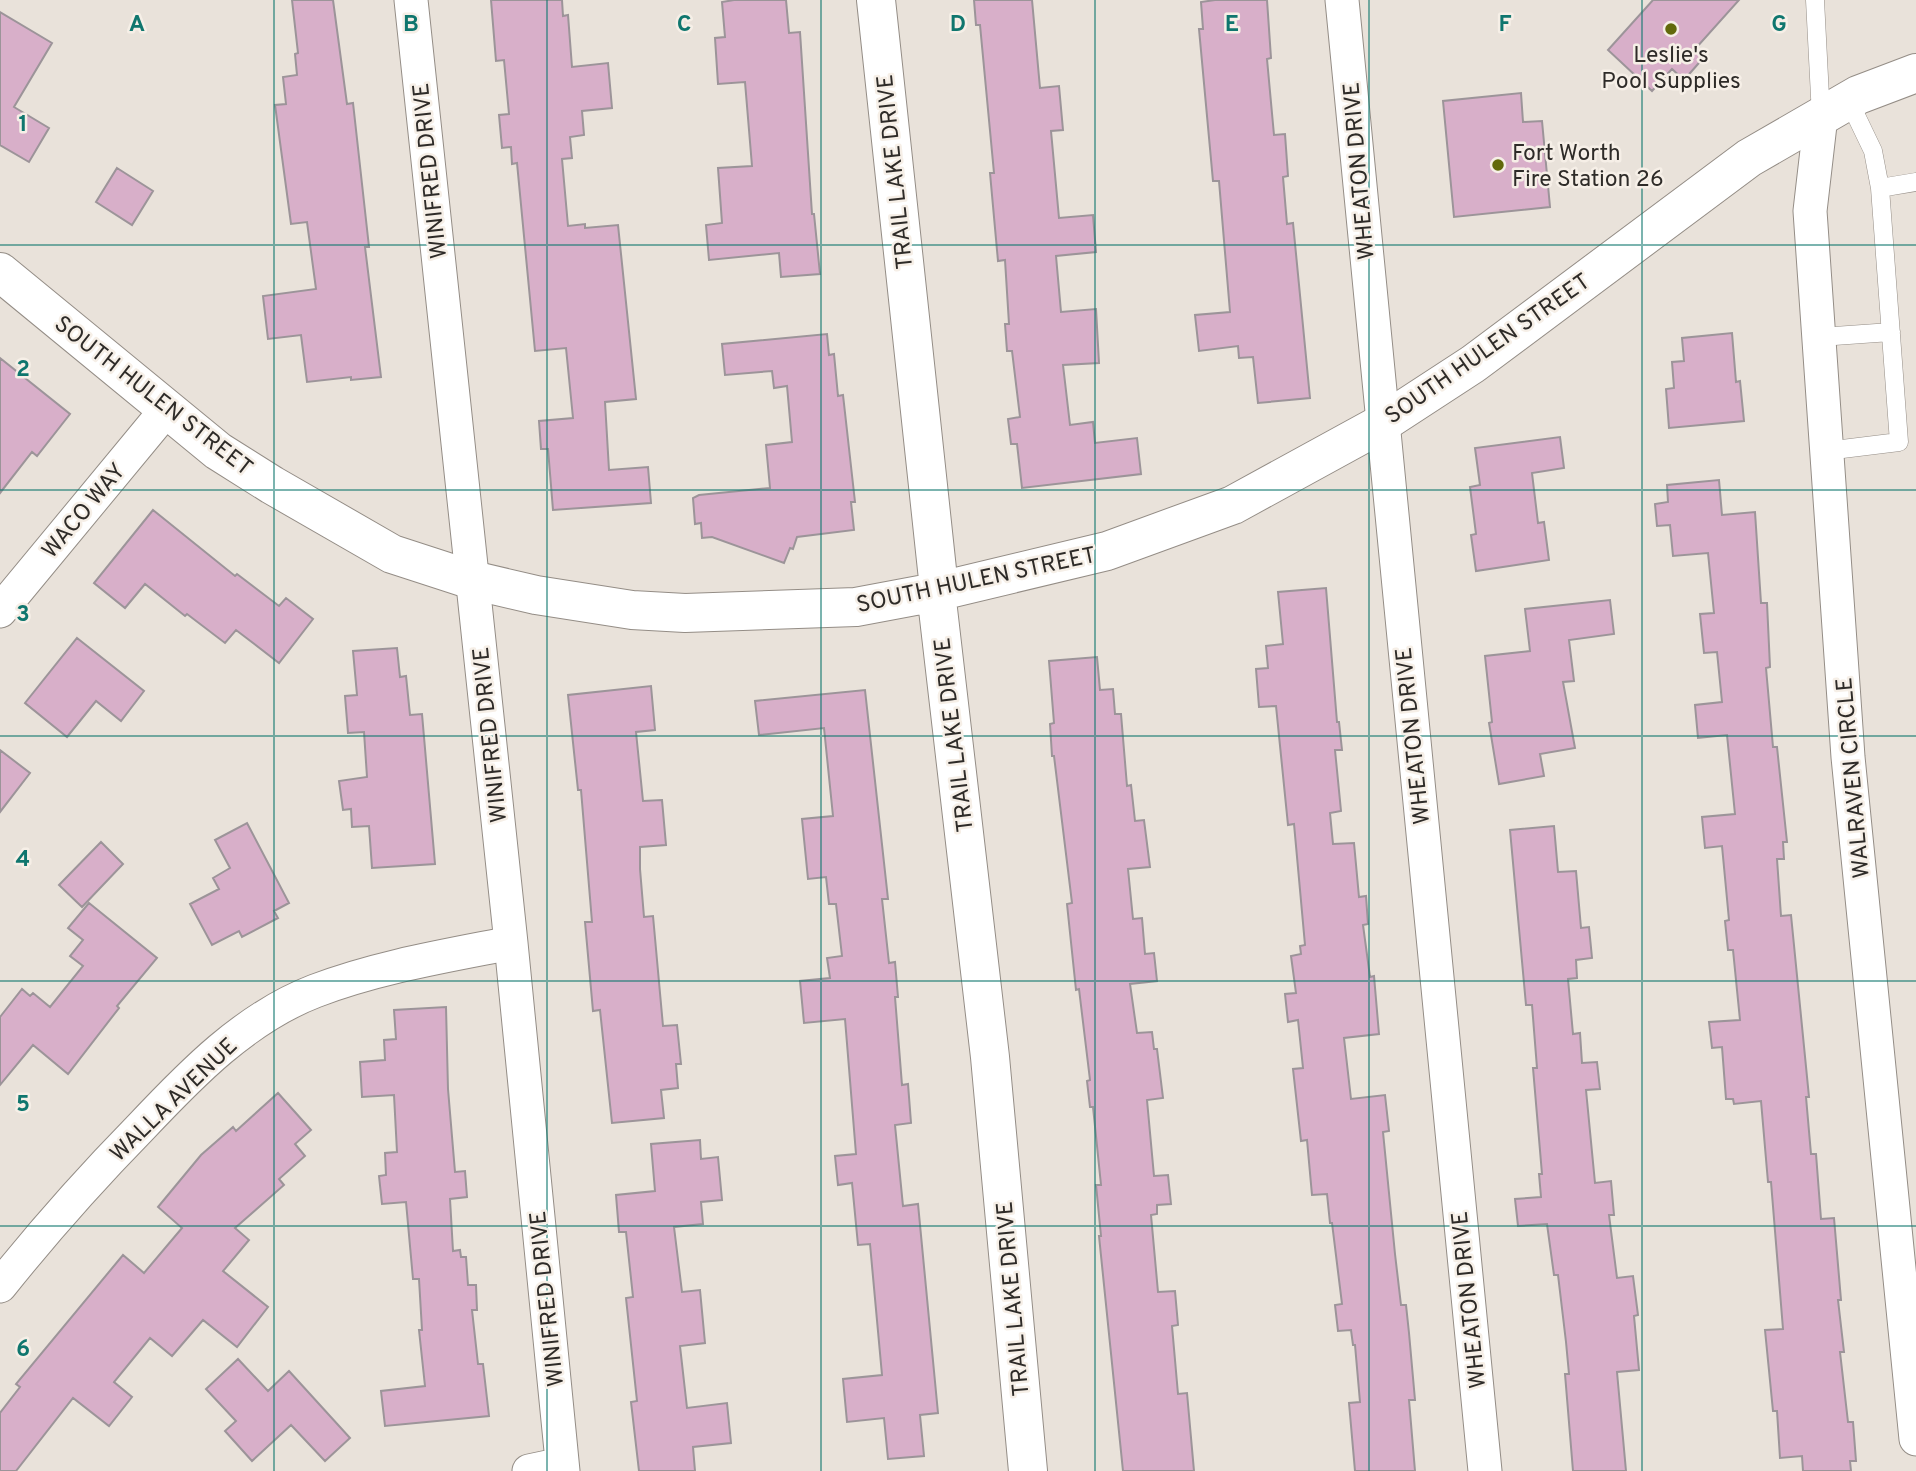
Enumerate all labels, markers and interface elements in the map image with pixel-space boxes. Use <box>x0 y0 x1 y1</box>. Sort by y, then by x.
text: A <box>129 11 145 40</box>
text: B <box>403 11 419 40</box>
text: C <box>677 11 691 40</box>
text: D <box>950 11 966 40</box>
text: E <box>1225 11 1239 40</box>
text: F <box>1498 11 1512 40</box>
text: G <box>1771 11 1787 40</box>
marker: Leslie's Pool Supplies <box>1663 21 1679 37</box>
place label: Leslie's Pool Supplies <box>1601 42 1741 97</box>
street label: TRAIL LAKE DRIVE <box>872 73 921 271</box>
street label: WINIFRED DRIVE <box>408 81 455 260</box>
street label: WHEATON DRIVE <box>1338 81 1383 261</box>
text: 1 <box>18 111 28 140</box>
place label: Fort Worth Fire Station 26 <box>1512 140 1664 195</box>
marker: Fort Worth Fire Station 26 <box>1490 157 1506 173</box>
street label: SOUTH HULEN STREET <box>1380 268 1597 432</box>
street label: SOUTH HULEN STREET <box>47 310 258 484</box>
text: 2 <box>16 356 30 385</box>
street label: WACO WAY <box>37 458 133 565</box>
street label: SOUTH HULEN STREET <box>854 542 1099 621</box>
text: 3 <box>16 601 30 630</box>
street label: TRAIL LAKE DRIVE <box>929 636 982 834</box>
street label: WINIFRED DRIVE <box>468 645 515 824</box>
street label: WHEATON DRIVE <box>1391 646 1438 826</box>
street label: WALRAVEN CIRCLE <box>1831 676 1878 880</box>
text: 4 <box>16 846 30 875</box>
street label: WALLA AVENUE <box>105 1033 245 1169</box>
text: 5 <box>16 1091 30 1120</box>
street label: TRAIL LAKE DRIVE <box>992 1200 1037 1398</box>
street label: WINIFRED DRIVE <box>525 1209 572 1388</box>
street label: WHEATON DRIVE <box>1447 1210 1494 1390</box>
text: 6 <box>16 1336 30 1365</box>

